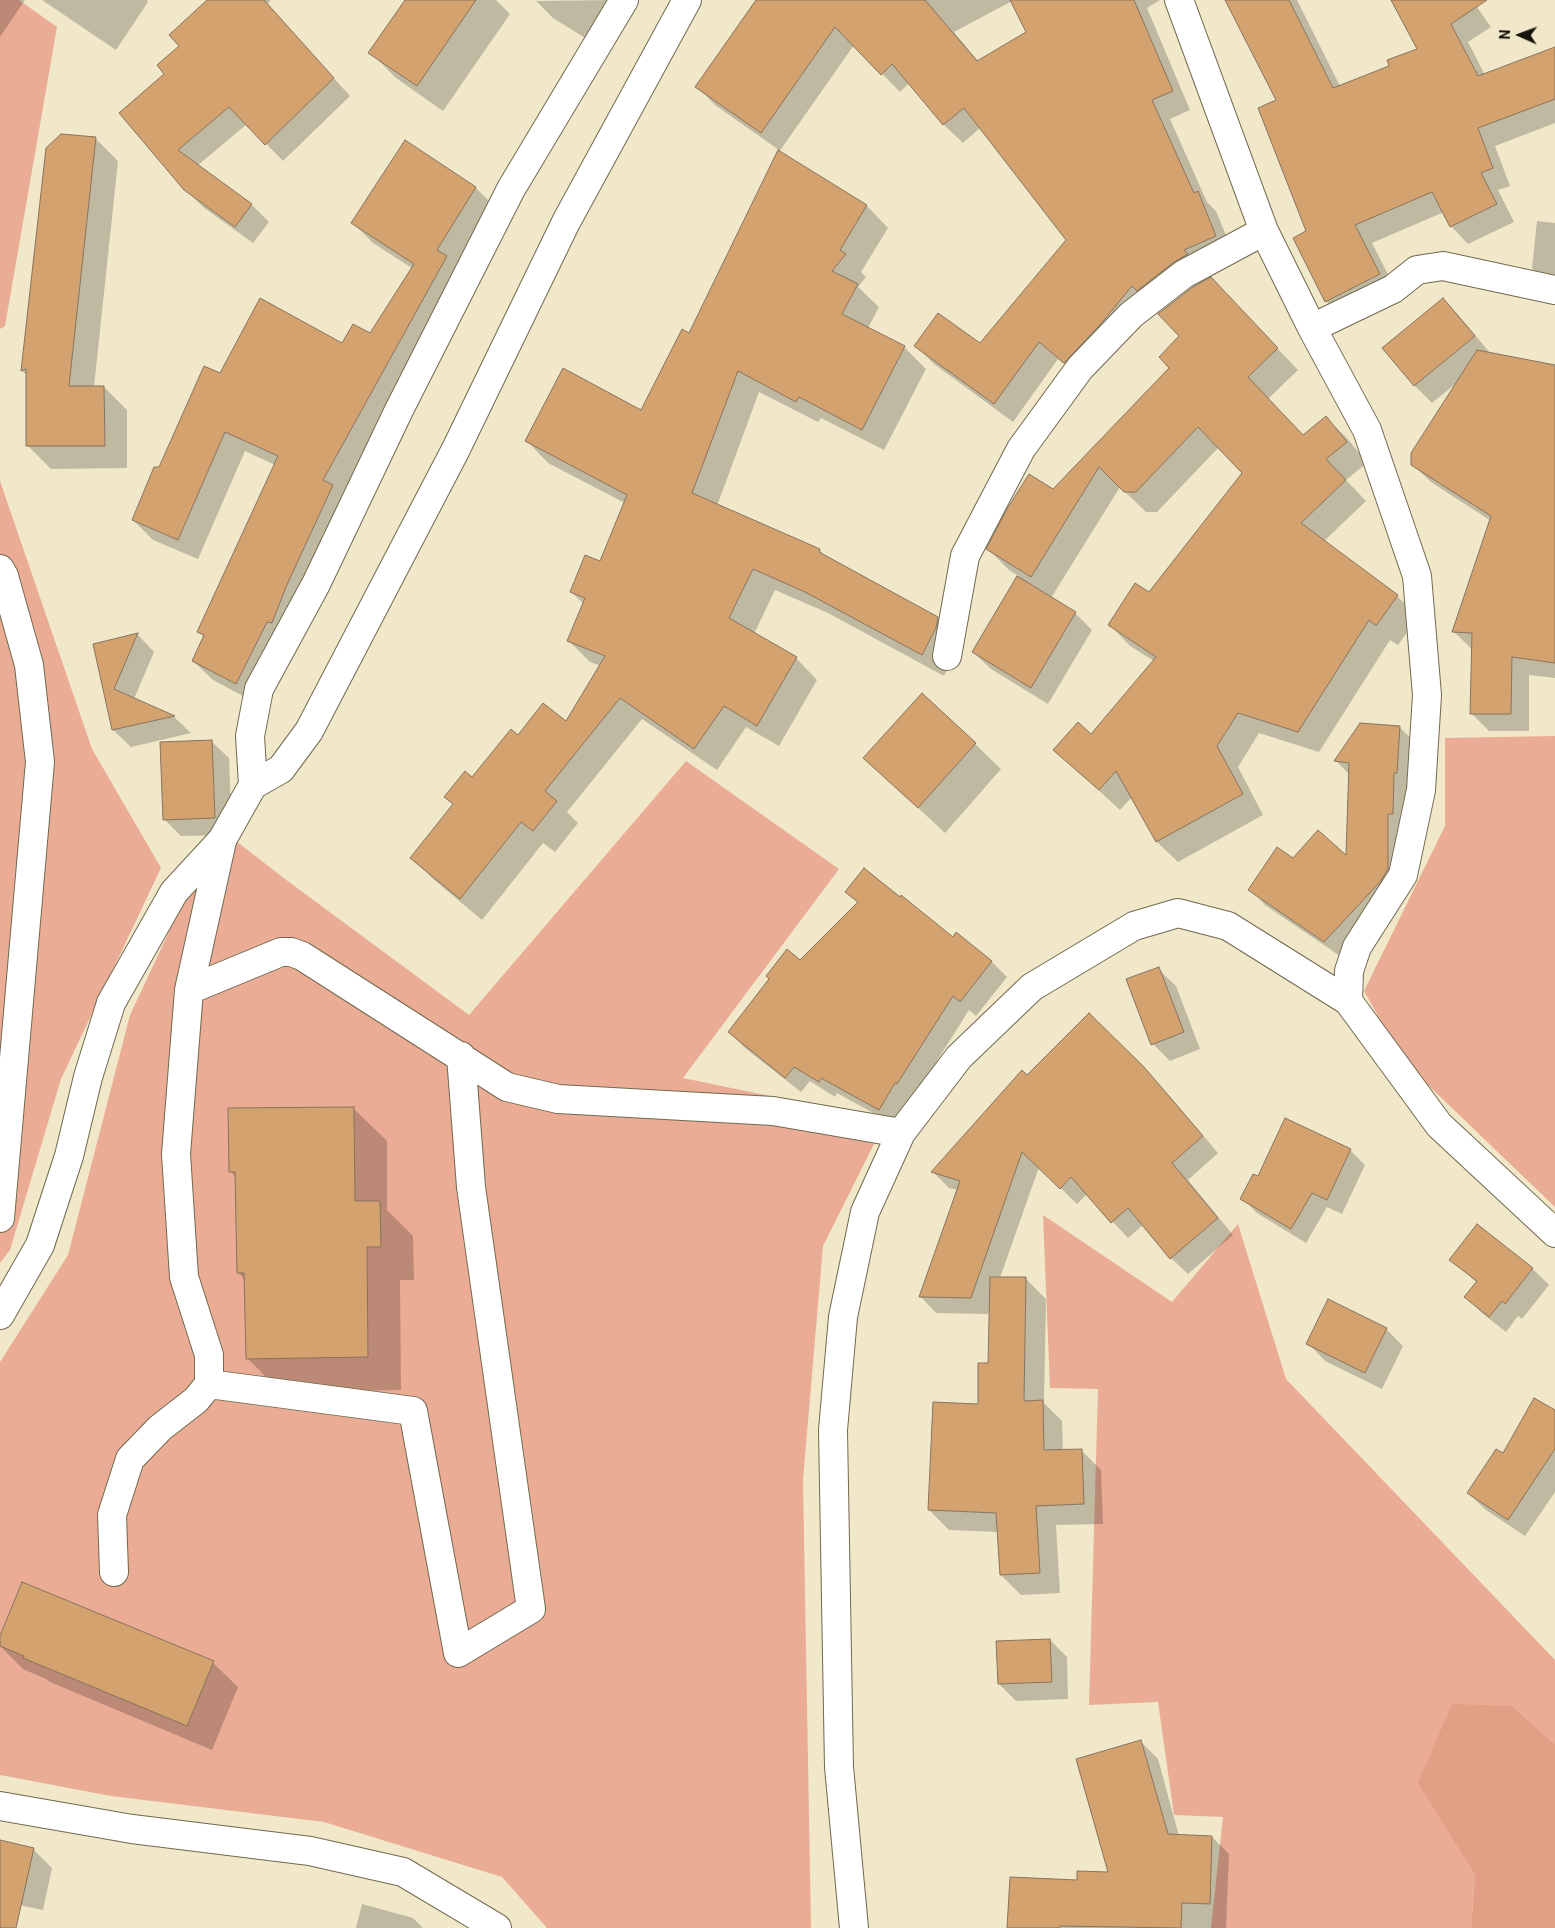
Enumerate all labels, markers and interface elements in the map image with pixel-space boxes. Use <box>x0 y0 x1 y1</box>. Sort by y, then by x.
north arrow <box>1495 10 1545 60</box>
text: N <box>1497 29 1513 40</box>

